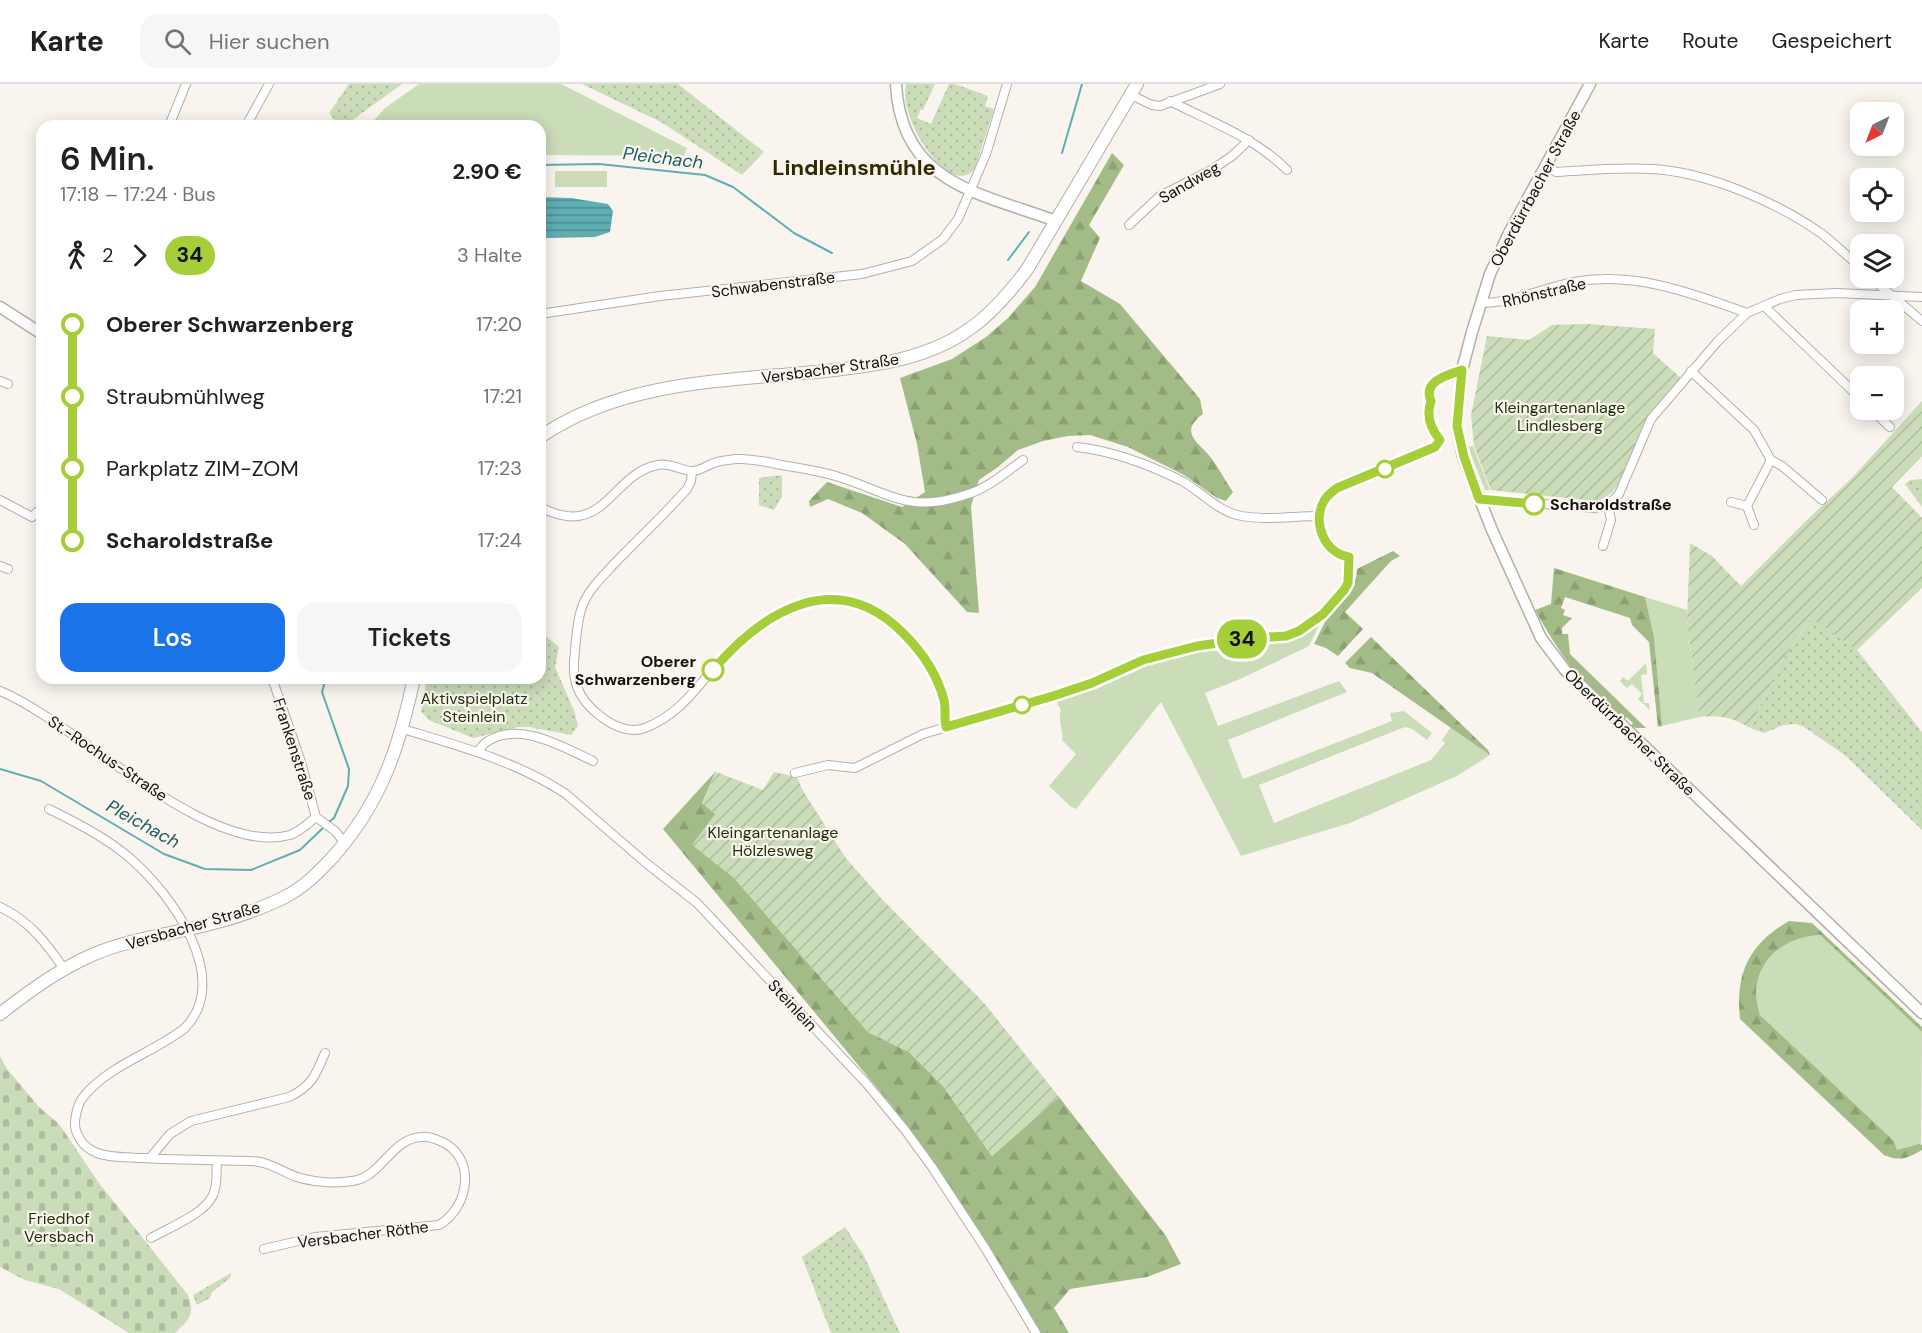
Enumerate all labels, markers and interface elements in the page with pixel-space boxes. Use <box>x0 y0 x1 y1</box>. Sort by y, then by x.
search box <box>140 14 560 68</box>
text: Karte <box>30 23 104 60</box>
icon: search <box>161 25 194 58</box>
text: Hier suchen <box>209 27 330 56</box>
text: Karte <box>1598 27 1649 55</box>
text: Route <box>1682 27 1738 55</box>
text: Gespeichert <box>1771 27 1892 55</box>
north arrow <box>1850 102 1904 156</box>
map controls <box>1850 102 1904 420</box>
street label: Oberdürrbacher Straße <box>1485 106 1586 270</box>
text: 6 Min. <box>60 137 154 180</box>
water label: Pleichach <box>622 141 704 175</box>
district label: Lindleinsmühle <box>772 153 936 182</box>
text: 2.90 € <box>452 157 522 186</box>
street label: Sandweg <box>1155 157 1224 208</box>
button: locate <box>1850 168 1904 222</box>
text: 17:18 – 17:24 · Bus <box>60 181 216 207</box>
button: layers <box>1850 234 1904 288</box>
icon: walk <box>60 239 93 272</box>
icon: forward <box>123 239 156 272</box>
text: 34 <box>177 241 203 269</box>
text: 2 <box>102 242 114 268</box>
text: 3 Halte <box>457 242 522 268</box>
street label: Schwabenstraße <box>710 266 836 303</box>
street label: Rhönstraße <box>1500 273 1588 312</box>
button: + <box>1850 300 1904 354</box>
text: Oberer Schwarzenberg <box>106 310 354 339</box>
text: 17:20 <box>476 311 522 337</box>
street label: Versbacher Straße <box>760 348 900 389</box>
button: − <box>1850 366 1904 420</box>
text: Straubmühlweg <box>106 382 265 411</box>
text: 17:21 <box>483 383 522 409</box>
park label: Kleingartenanlage Lindlesberg <box>1495 397 1625 436</box>
text: Parkplatz ZIM-ZOM <box>106 454 299 483</box>
text: 17:23 <box>478 455 522 481</box>
unlabelled marker <box>1376 460 1394 478</box>
marker: Scharoldstraße <box>1523 493 1545 515</box>
place label: Scharoldstraße <box>1550 494 1672 515</box>
text: Scharoldstraße <box>106 526 273 555</box>
text: 17:24 <box>478 527 522 553</box>
button: Los <box>60 603 285 672</box>
button: Tickets <box>297 603 522 672</box>
line badge: 34 <box>1215 620 1269 658</box>
text: 34 <box>1229 625 1255 653</box>
place label: Oberer Schwarzenberg <box>575 651 696 690</box>
marker: Oberer Schwarzenberg <box>702 659 724 681</box>
street label: Oberdürrbacher Straße <box>1560 664 1700 800</box>
park label: Aktivspielplatz Steinlein <box>420 688 528 727</box>
street label: Frankenstraße <box>268 695 321 803</box>
unlabelled marker <box>1013 696 1031 714</box>
street label: St.-Rochus-Straße <box>44 711 172 806</box>
water label: Pleichach <box>102 794 184 854</box>
park label: Kleingartenanlage Hölzlesweg <box>708 822 838 861</box>
street label: Versbacher Straße <box>124 896 263 955</box>
street label: Steinlein <box>763 975 822 1036</box>
park label: Friedhof Versbach <box>24 1208 94 1247</box>
street label: Versbacher Röthe <box>296 1216 430 1253</box>

